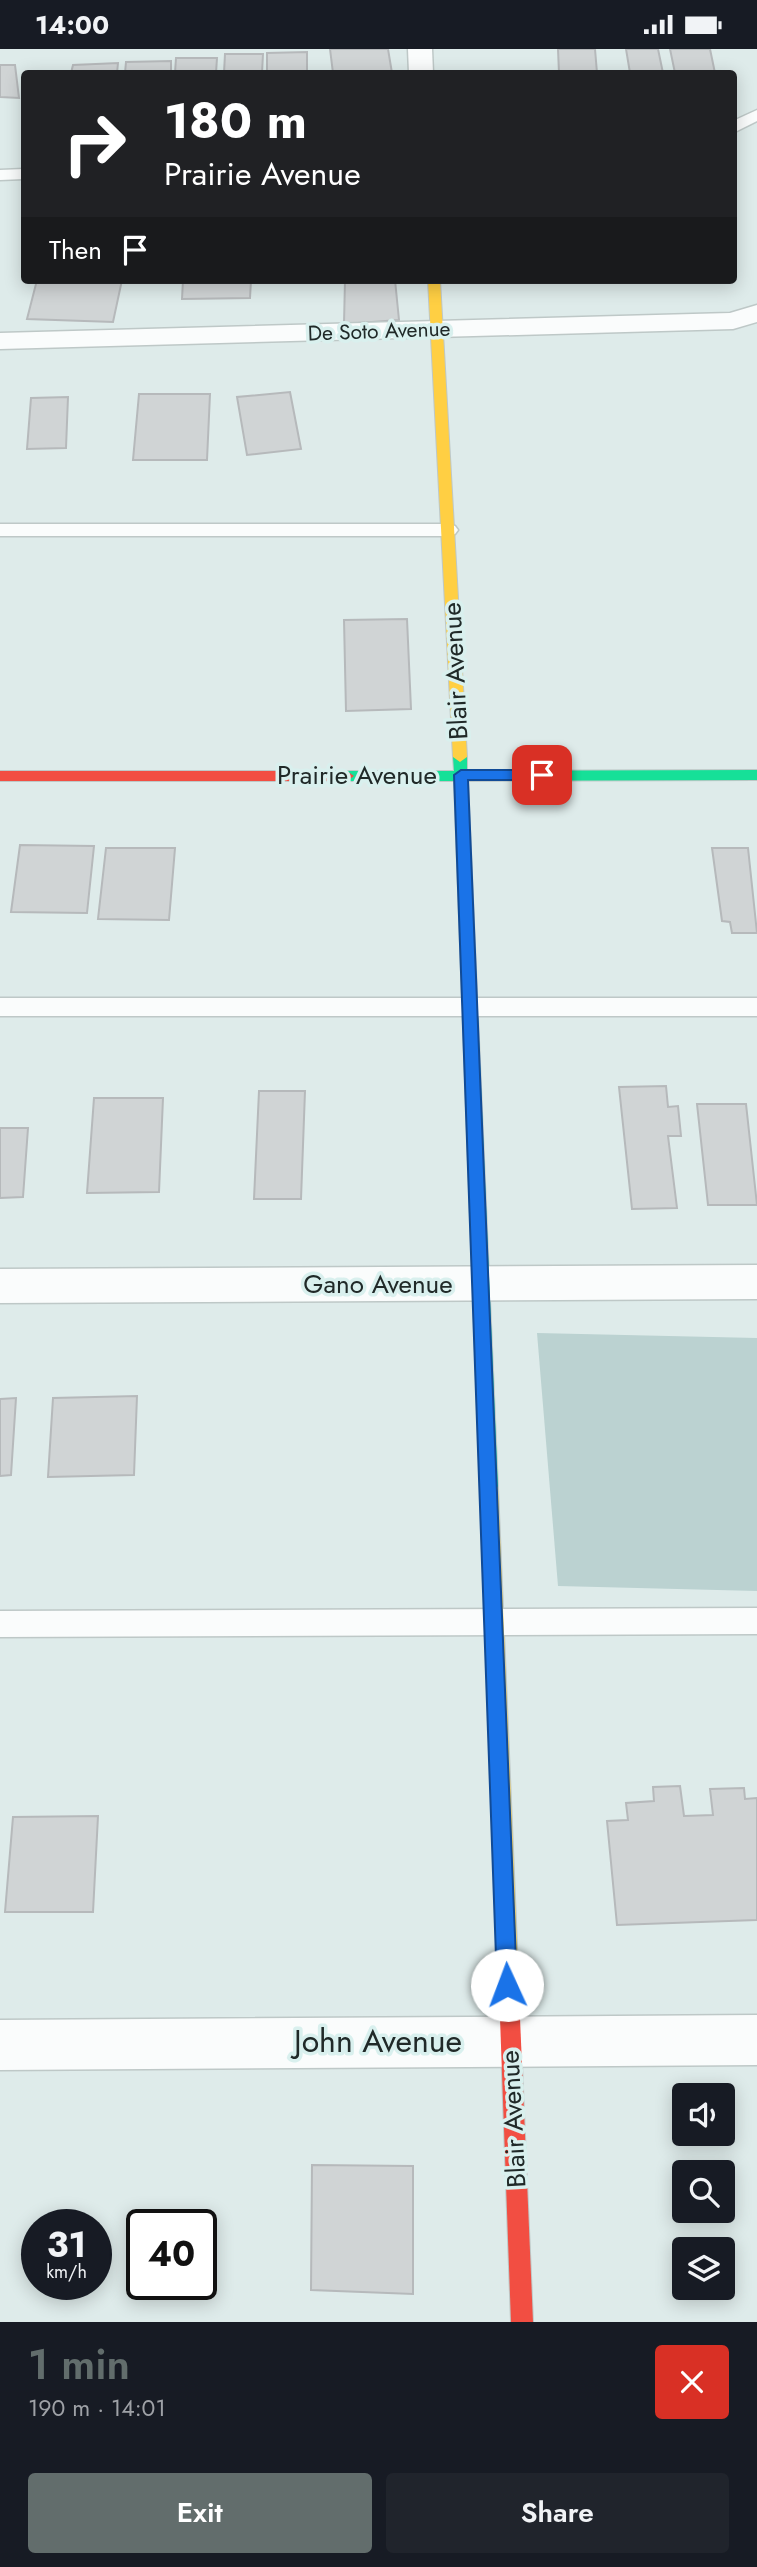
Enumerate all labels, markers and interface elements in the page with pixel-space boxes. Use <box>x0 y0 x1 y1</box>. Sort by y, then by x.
text: 14:00 <box>35 6 109 44</box>
text: 180 m <box>164 86 307 156</box>
icon: right <box>49 98 140 189</box>
text: Prairie Avenue <box>164 151 361 197</box>
text: Then <box>49 231 102 269</box>
icon: arrive <box>116 231 154 269</box>
street label: De Soto Avenue <box>307 314 451 348</box>
street label: Blair Avenue <box>432 601 478 741</box>
pin <box>512 745 572 805</box>
street label: Prairie Avenue <box>277 756 437 794</box>
icon: arrive <box>523 756 561 794</box>
street label: Gano Avenue <box>303 1265 453 1303</box>
position arrow <box>470 1948 544 2022</box>
street label: John Avenue <box>290 2018 462 2064</box>
street label: Blair Avenue <box>490 2049 536 2189</box>
map controls <box>672 2083 735 2300</box>
button: sound <box>672 2083 735 2146</box>
button: search <box>672 2160 735 2223</box>
speed limit sign: 40 <box>126 2209 217 2300</box>
text: 31 <box>47 2220 86 2270</box>
button: layers <box>672 2237 735 2300</box>
text: km/h <box>46 2259 87 2285</box>
text: 1 min <box>28 2334 130 2395</box>
button: close <box>655 2345 729 2419</box>
text: 190 m · 14:01 <box>28 2391 166 2425</box>
button: Exit <box>28 2473 372 2553</box>
button: Share <box>386 2473 729 2553</box>

